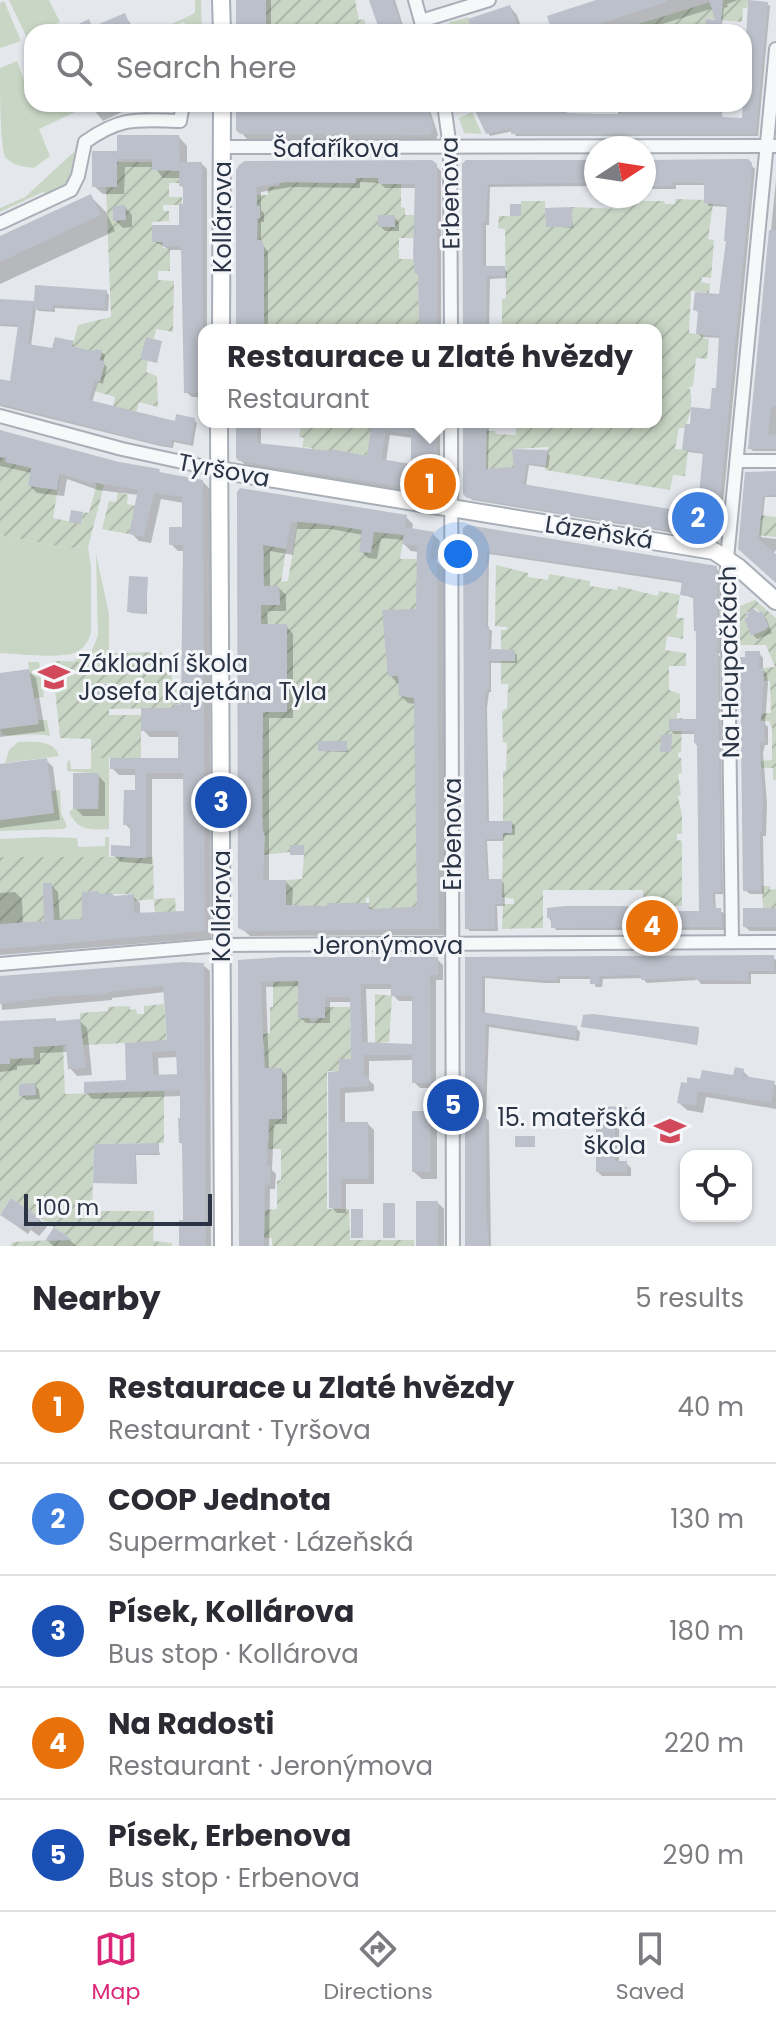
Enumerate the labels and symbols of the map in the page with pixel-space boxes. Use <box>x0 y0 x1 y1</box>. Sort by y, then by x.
street label: Šafaříkova <box>273 132 399 165</box>
street label: Erbenova <box>433 136 467 250</box>
north arrow <box>584 136 656 208</box>
street label: Kollárova <box>206 161 239 273</box>
street label: Tyršova <box>175 445 273 495</box>
pin: 1 <box>404 454 456 514</box>
pin: 2 <box>672 488 724 548</box>
street label: Lázeňská <box>543 507 655 557</box>
your location <box>438 534 478 574</box>
street label: Na Houpačkách <box>711 566 747 758</box>
place label: Základní škola Josefa Kajetána Tyla <box>78 647 327 708</box>
school or university icon: Základní škola Josefa Kajetána Tyla <box>37 660 71 694</box>
pin: 3 <box>195 772 247 832</box>
street label: Erbenova <box>436 778 469 890</box>
street label: Kollárova <box>205 850 238 962</box>
pin: 4 <box>626 896 678 956</box>
street label: Jeronýmova <box>313 929 463 962</box>
pin: 5 <box>427 1075 479 1135</box>
place label: 15. mateřská škola <box>497 1101 646 1162</box>
school or university icon: 15. mateřská škola <box>653 1114 687 1148</box>
scale bar <box>24 1190 212 1226</box>

